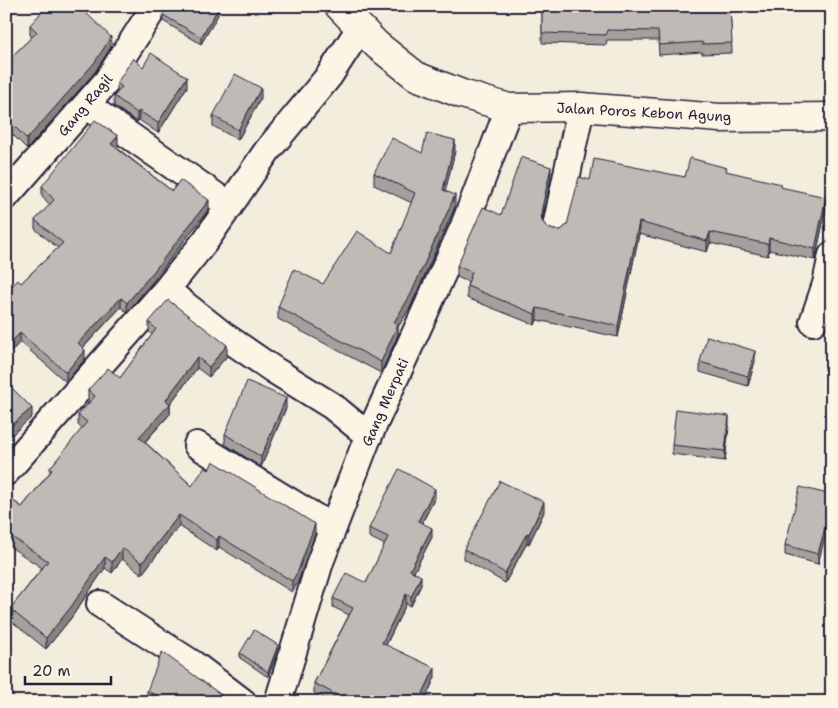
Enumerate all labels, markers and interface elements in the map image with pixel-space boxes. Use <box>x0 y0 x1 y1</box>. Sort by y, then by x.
street label: Gang Ragil <box>54 70 117 140</box>
street label: Jalan Poros Kebon Agung <box>556 98 732 126</box>
street label: Gang Merpati <box>358 355 412 449</box>
scale bar <box>25 653 111 685</box>
text: 20 m <box>32 661 71 681</box>

